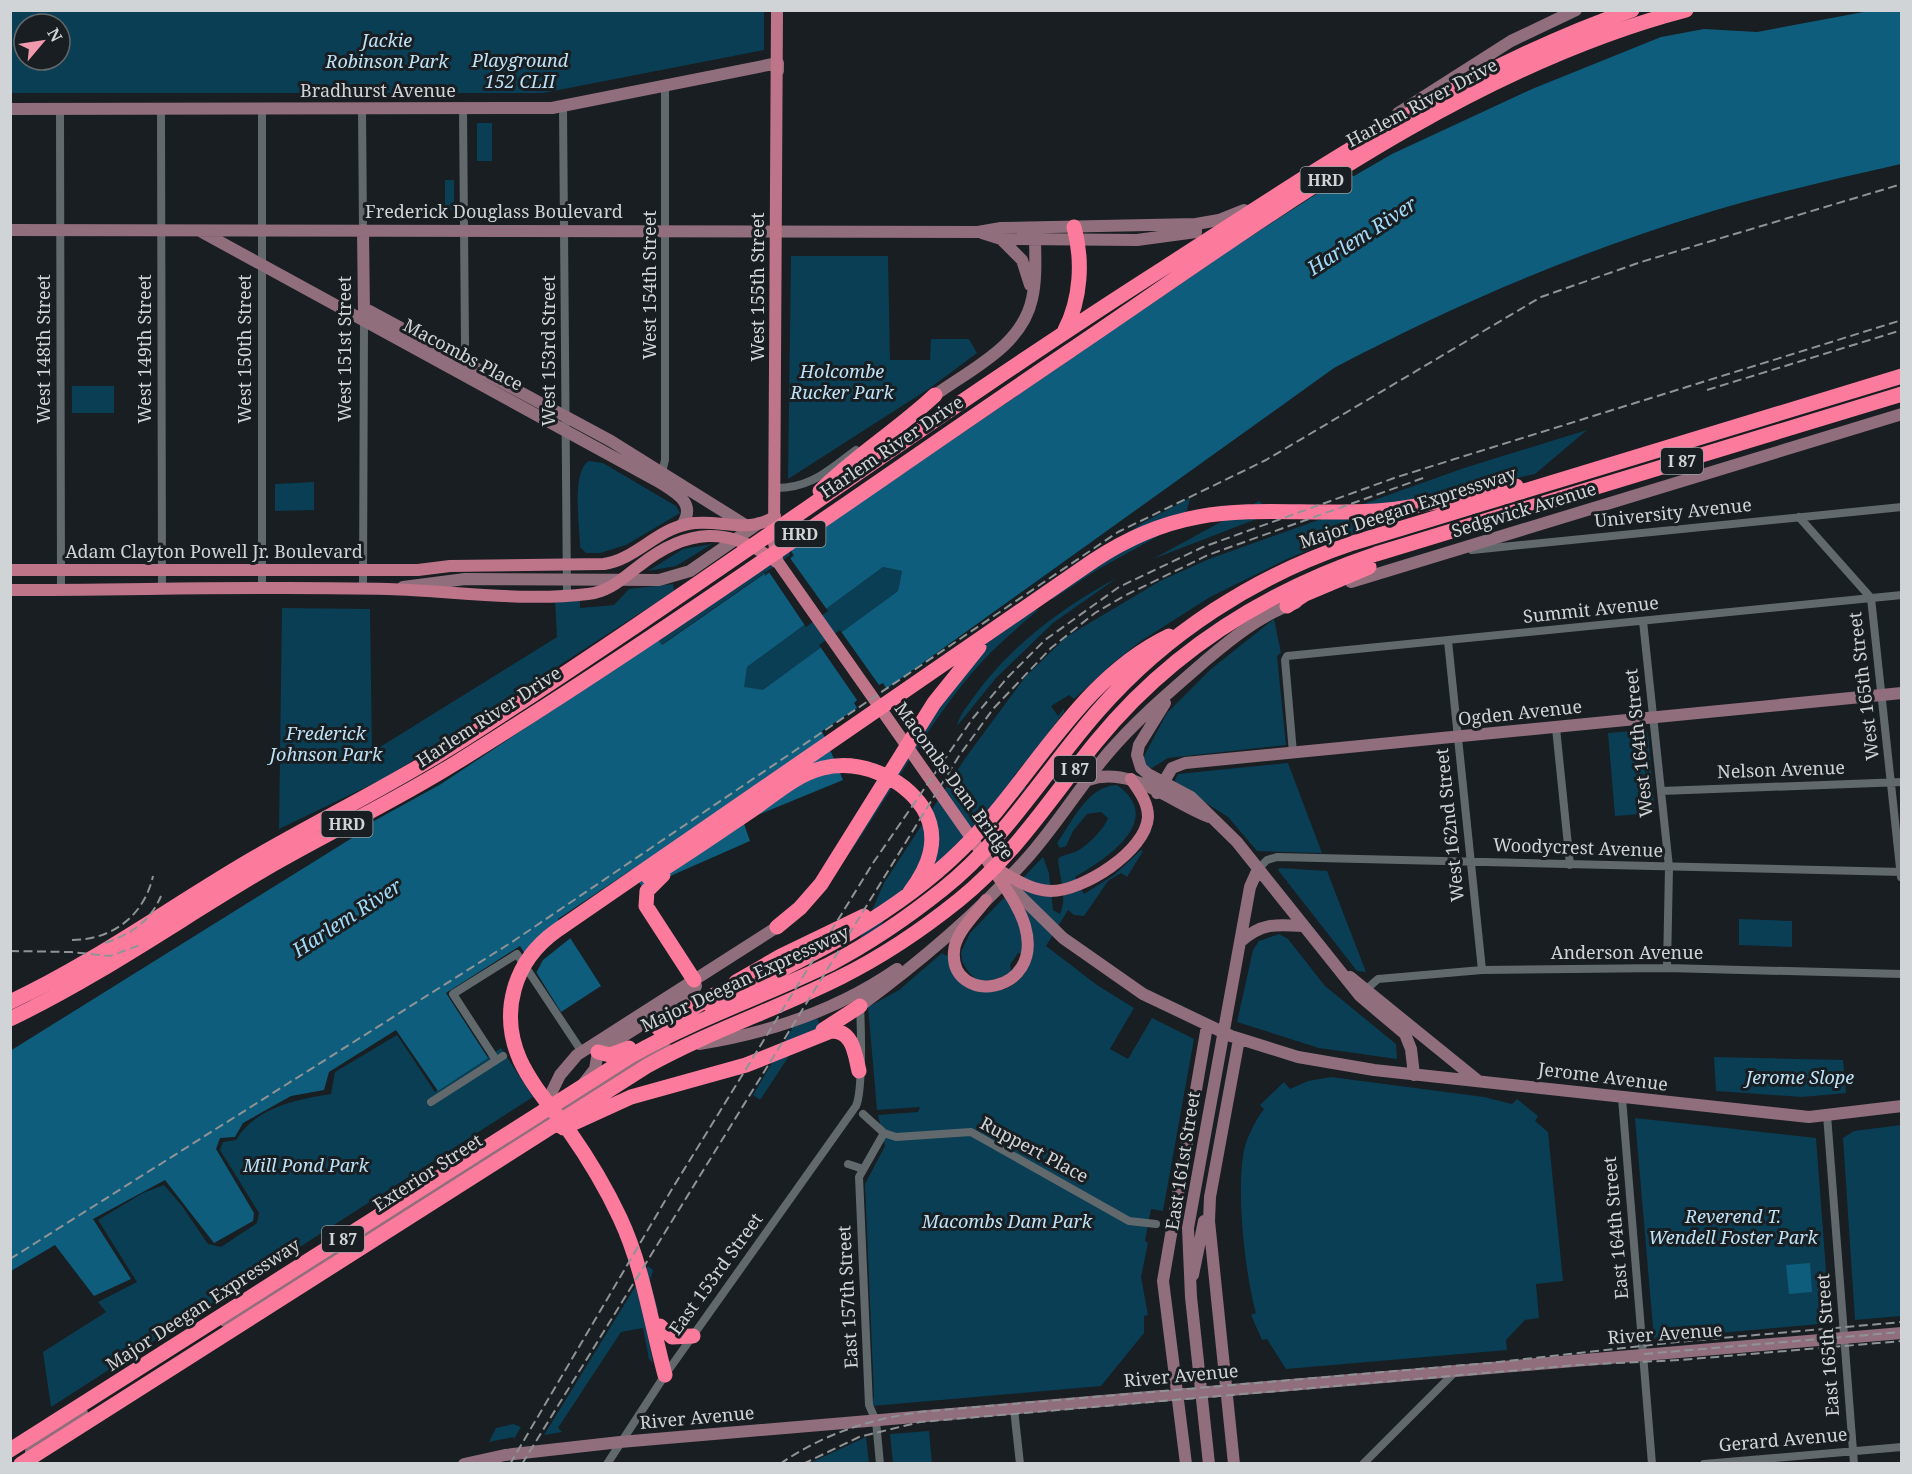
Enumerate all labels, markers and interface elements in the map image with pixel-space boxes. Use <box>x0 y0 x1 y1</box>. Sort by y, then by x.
north arrow <box>12 12 72 72</box>
text: N <box>42 24 68 46</box>
park label: Jackie Robinson Park <box>324 28 449 73</box>
park label: Playground 152 CLII <box>471 48 569 93</box>
street label: Harlem River Drive <box>1342 52 1501 152</box>
street label: Bradhurst Avenue <box>300 78 456 102</box>
road number: HRD <box>1300 167 1352 193</box>
water label: Harlem River <box>1301 190 1422 282</box>
street label: Frederick Douglass Boulevard <box>365 199 623 223</box>
street label: West 154th Street <box>637 210 661 360</box>
street label: West 155th Street <box>745 212 769 362</box>
street label: West 148th Street <box>31 274 55 424</box>
street label: West 149th Street <box>132 274 156 424</box>
street label: West 150th Street <box>232 274 256 424</box>
street label: West 153rd Street <box>536 275 560 427</box>
street label: West 151st Street <box>332 276 356 422</box>
street label: Macombs Place <box>399 312 527 396</box>
park label: Holcombe Rucker Park <box>789 359 895 404</box>
street label: Harlem River Drive <box>815 389 968 503</box>
road number: I 87 <box>1661 448 1703 474</box>
street label: Major Deegan Expressway <box>1296 460 1520 554</box>
street label: Sedgwick Avenue <box>1449 476 1599 542</box>
street label: University Avenue <box>1593 492 1753 532</box>
road number: HRD <box>774 521 826 547</box>
street label: Adam Clayton Powell Jr. Boulevard <box>65 539 363 563</box>
street label: Summit Avenue <box>1522 590 1660 628</box>
street label: West 165th Street <box>1842 611 1884 762</box>
street label: Harlem River Drive <box>411 660 565 772</box>
street label: West 164th Street <box>1618 668 1658 819</box>
street label: Ogden Avenue <box>1457 694 1583 730</box>
street label: Macombs Dam Bridge <box>890 697 1020 864</box>
park label: Frederick Johnson Park <box>267 721 383 766</box>
street label: West 162nd Street <box>1429 747 1469 903</box>
street label: Nelson Avenue <box>1717 755 1845 783</box>
road number: I 87 <box>1054 756 1096 782</box>
road number: HRD <box>322 811 372 837</box>
street label: Woodycrest Avenue <box>1493 832 1664 862</box>
water label: Harlem River <box>286 872 407 964</box>
street label: Major Deegan Expressway <box>637 919 853 1037</box>
street label: Anderson Avenue <box>1551 940 1703 964</box>
street label: Jerome Avenue <box>1536 1056 1669 1096</box>
park label: Jerome Slope <box>1743 1065 1854 1089</box>
street label: East 161st Street <box>1159 1090 1205 1232</box>
street label: Ruppert Place <box>976 1110 1093 1188</box>
street label: Exterior Street <box>368 1128 487 1216</box>
park label: Mill Pond Park <box>242 1153 370 1177</box>
street label: East 164th Street <box>1597 1156 1633 1301</box>
park label: Reverend T. Wendell Foster Park <box>1648 1204 1819 1249</box>
street label: East 153rd Street <box>663 1208 768 1339</box>
park label: Macombs Dam Park <box>921 1209 1093 1233</box>
street label: East 157th Street <box>831 1225 863 1369</box>
road number: I 87 <box>322 1226 364 1252</box>
street label: Major Deegan Expressway <box>101 1232 305 1376</box>
street label: East 165th Street <box>1810 1273 1844 1417</box>
street label: River Avenue <box>1607 1317 1723 1349</box>
street label: River Avenue <box>1123 1358 1239 1392</box>
street label: River Avenue <box>639 1400 755 1434</box>
street label: Gerard Avenue <box>1717 1421 1848 1457</box>

